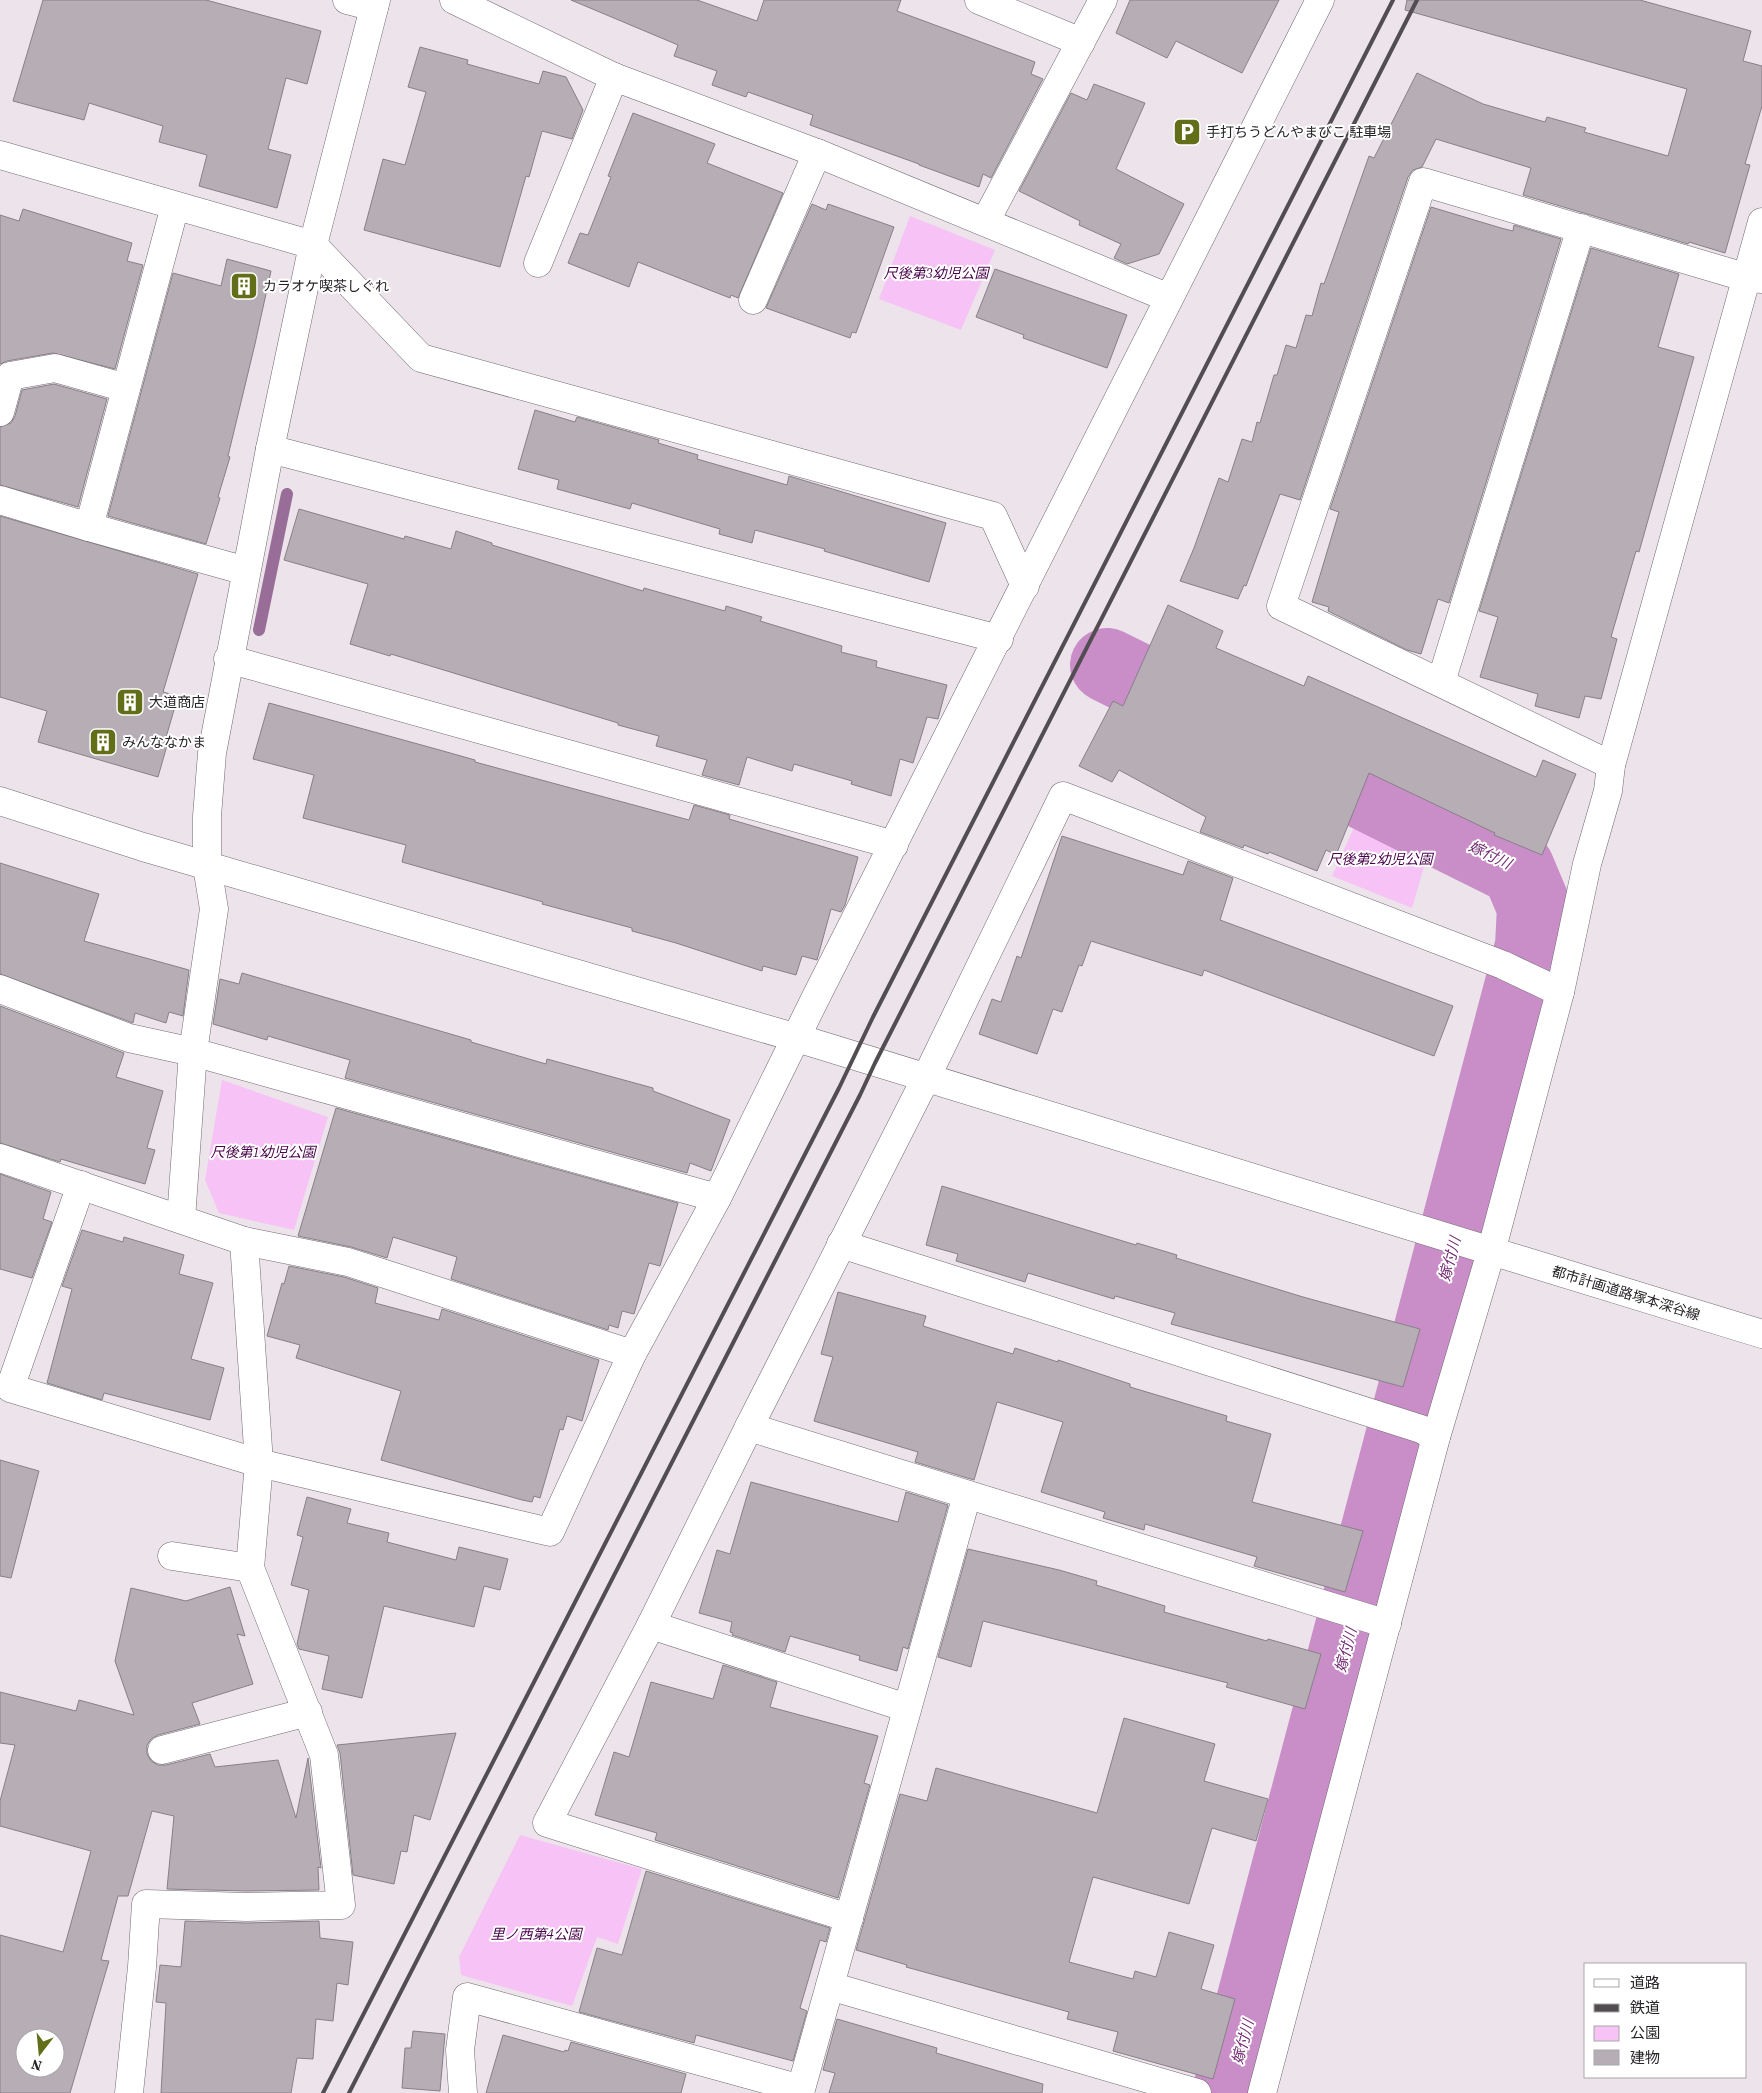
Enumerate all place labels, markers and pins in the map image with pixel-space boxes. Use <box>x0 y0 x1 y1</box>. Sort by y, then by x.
parking icon: 手打ちうどんやまびこ 駐車場 <box>1172 117 1202 147</box>
place label: 手打ちうどんやまびこ 駐車場 <box>1206 122 1391 142</box>
building icon: カラオケ喫茶しぐれ <box>229 271 259 301</box>
place label: カラオケ喫茶しぐれ <box>263 276 389 296</box>
building icon: 大道商店 <box>115 687 145 717</box>
place label: 大道商店 <box>149 692 205 712</box>
building icon: みんななかま <box>88 727 118 757</box>
place label: みんななかま <box>122 732 206 752</box>

